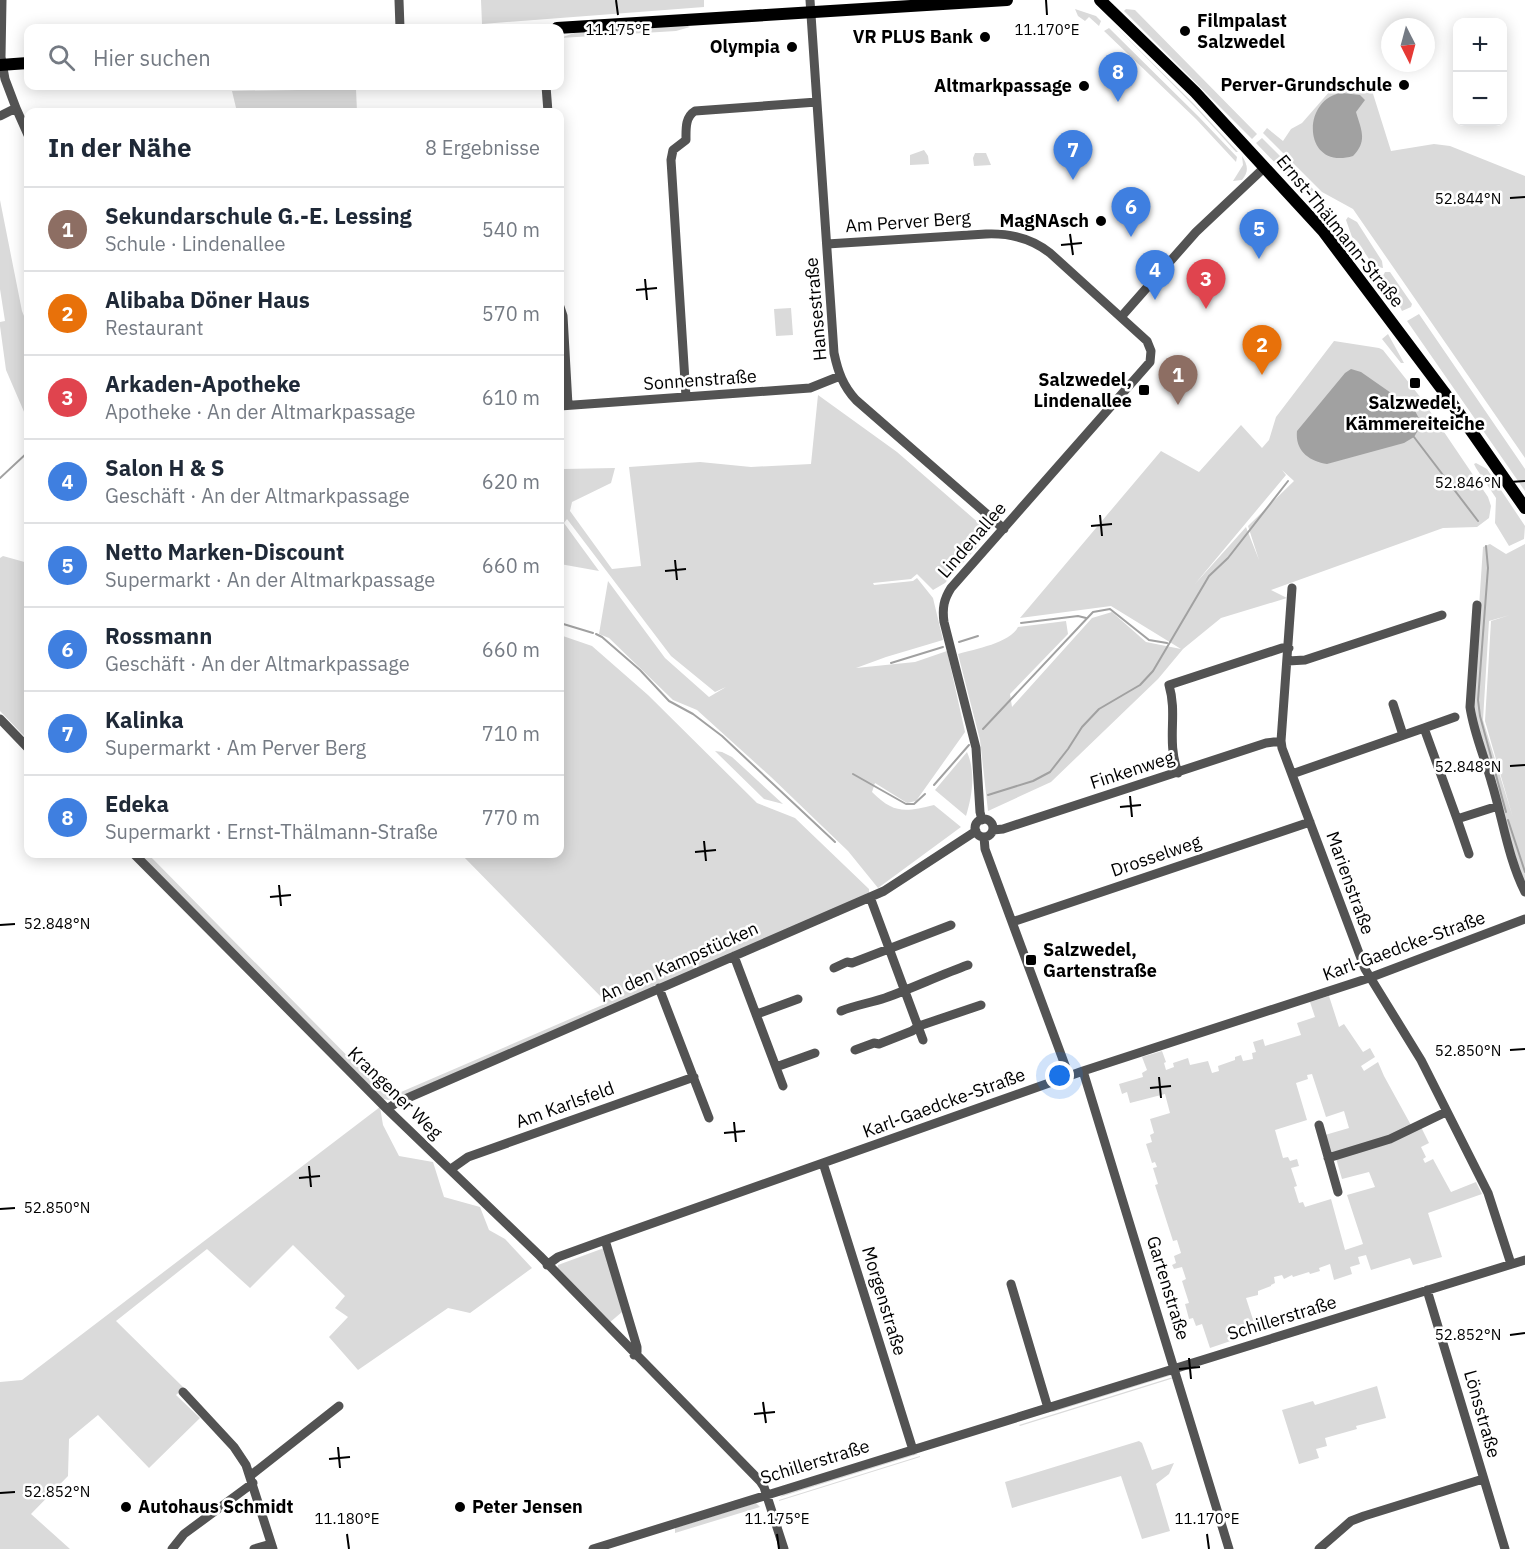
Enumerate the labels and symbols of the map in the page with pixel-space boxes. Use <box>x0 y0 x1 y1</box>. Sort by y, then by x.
place label: Filmpalast Salzwedel <box>1197 9 1287 53</box>
north arrow <box>1381 18 1435 72</box>
text: 11.175°E <box>586 20 650 39</box>
text: 11.170°E <box>1015 20 1079 39</box>
marker: Filmpalast Salzwedel <box>1178 24 1192 38</box>
place label: VR PLUS Bank <box>853 25 974 48</box>
marker: VR PLUS Bank <box>978 30 992 44</box>
place label: Olympia <box>710 35 780 58</box>
marker: Olympia <box>785 40 799 54</box>
pin: 8 <box>1098 52 1138 102</box>
place label: Perver-Grundschule <box>1221 73 1392 96</box>
place label: Altmarkpassage <box>934 74 1072 97</box>
marker: Perver-Grundschule <box>1397 78 1411 92</box>
marker: Altmarkpassage <box>1077 79 1091 93</box>
pin: 7 <box>1054 130 1092 180</box>
street label: Ernst-Thälmann-Straße <box>1272 150 1409 312</box>
pin: 6 <box>1112 188 1150 237</box>
text: 52.844°N <box>1435 189 1501 208</box>
street label: Am Perver Berg <box>845 206 972 237</box>
place label: MagNAsch <box>1000 209 1089 232</box>
pin: 5 <box>1240 210 1278 259</box>
marker: MagNAsch <box>1094 214 1108 228</box>
pin: 4 <box>1136 250 1174 300</box>
street label: Hansestraße <box>800 256 831 362</box>
pin: 3 <box>1186 260 1226 309</box>
pin: 2 <box>1242 326 1282 375</box>
pin: 1 <box>1158 356 1198 405</box>
street label: Sonnenstraße <box>642 364 758 395</box>
place label: Salzwedel, Lindenallee <box>1034 368 1132 412</box>
marker: Salzwedel, Kämmereiteiche <box>1408 376 1422 390</box>
marker: Salzwedel, Lindenallee <box>1137 383 1151 397</box>
place label: Salzwedel, Kämmereiteiche <box>1345 391 1485 435</box>
text: 52.846°N <box>1435 473 1501 492</box>
street label: Lindenallee <box>932 497 1011 582</box>
street label: Finkenweg <box>1087 745 1177 794</box>
text: 52.848°N <box>1435 757 1501 776</box>
street label: Marienstraße <box>1321 828 1380 938</box>
street label: Drosselweg <box>1108 829 1204 882</box>
street label: Karl-Gaedcke-Straße <box>1319 905 1488 986</box>
text: 52.848°N <box>24 914 90 933</box>
street label: An den Kampstücken <box>596 916 762 1007</box>
place label: Salzwedel, Gartenstraße <box>1043 938 1157 982</box>
marker: Salzwedel, Gartenstraße <box>1024 953 1038 967</box>
text: 52.850°N <box>1435 1041 1501 1060</box>
street label: Krangener Weg <box>343 1042 448 1144</box>
your location <box>1045 1061 1074 1090</box>
street label: Karl-Gaedcke-Straße <box>859 1062 1028 1143</box>
street label: Am Karlsfeld <box>512 1076 617 1133</box>
text: 52.850°N <box>24 1198 90 1217</box>
street label: Gartenstraße <box>1142 1233 1195 1343</box>
street label: Morgenstraße <box>857 1244 912 1358</box>
street label: Schillerstraße <box>1224 1290 1339 1345</box>
text: 52.852°N <box>1435 1325 1501 1344</box>
street label: Lönsstraße <box>1459 1367 1506 1461</box>
street label: Schillerstraße <box>757 1434 872 1489</box>
text: 52.852°N <box>24 1482 90 1501</box>
place label: Autohaus Schmidt <box>138 1495 293 1518</box>
place label: Peter Jensen <box>472 1495 583 1518</box>
marker: Autohaus Schmidt <box>119 1500 133 1514</box>
marker: Peter Jensen <box>453 1500 467 1514</box>
text: 11.180°E <box>315 1509 379 1528</box>
text: 11.175°E <box>745 1509 809 1528</box>
text: 11.170°E <box>1175 1509 1239 1528</box>

